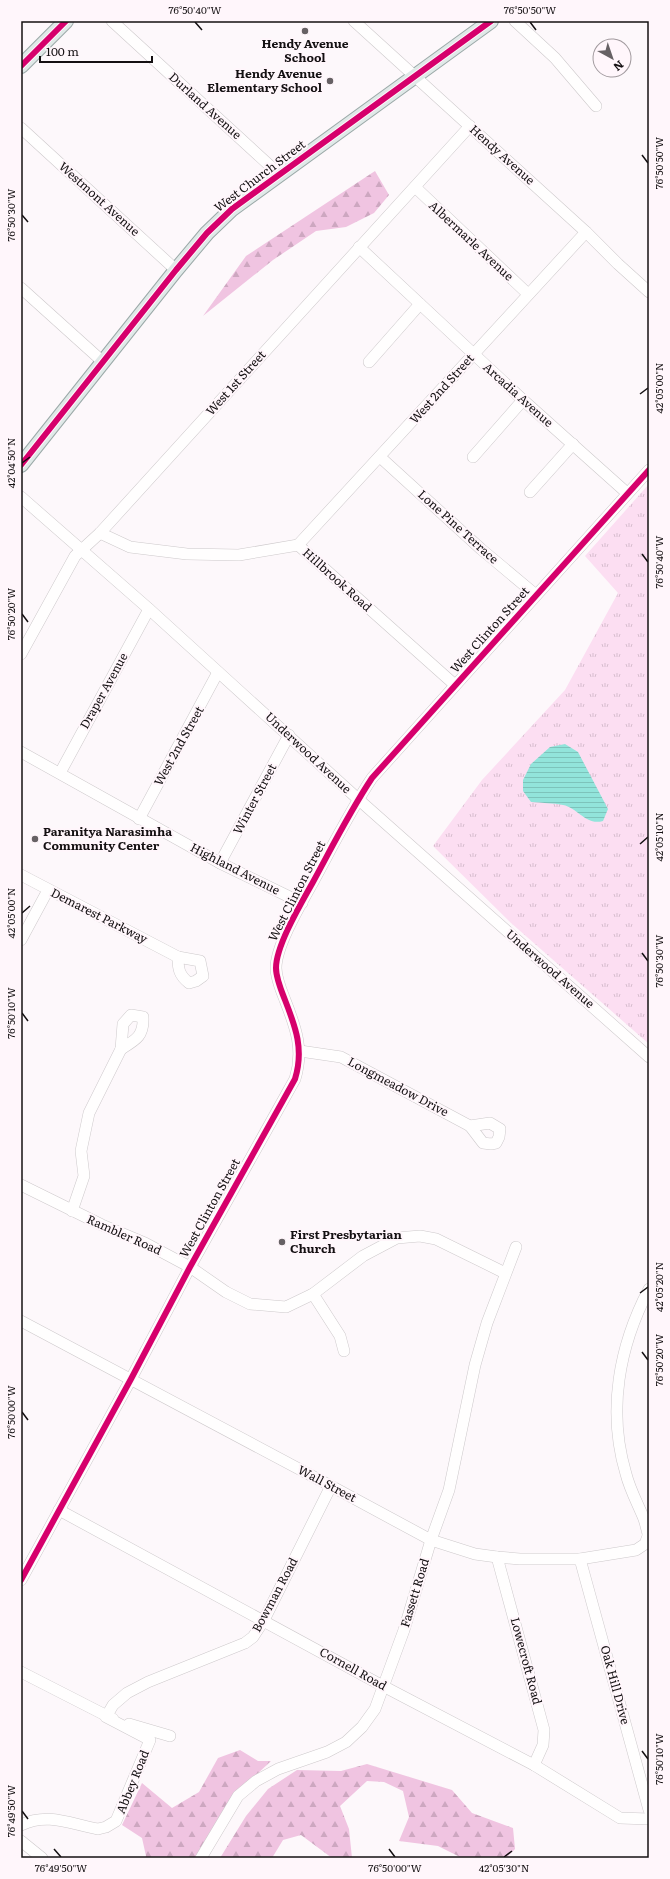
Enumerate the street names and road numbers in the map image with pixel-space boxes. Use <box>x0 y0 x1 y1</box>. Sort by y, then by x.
street label: Durland Avenue <box>165 68 246 143</box>
street label: Hendy Avenue <box>466 120 539 188</box>
street label: West Church Street <box>210 135 309 216</box>
street label: Westmont Avenue <box>55 157 144 240</box>
street label: Albermarle Avenue <box>425 196 518 284</box>
street label: West 1st Street <box>201 346 270 419</box>
street label: West 2nd Street <box>405 349 478 427</box>
street label: Arcadia Avenue <box>480 358 558 431</box>
street label: Lone Pine Terrace <box>414 485 503 567</box>
street label: Hillbrook Road <box>299 543 377 616</box>
street label: West Clinton Street <box>445 582 533 677</box>
street label: Draper Avenue <box>75 649 132 732</box>
street label: West 2nd Street <box>149 702 208 789</box>
street label: Underwood Avenue <box>261 707 356 797</box>
street label: Winter Street <box>228 760 280 837</box>
street label: West Clinton Street <box>263 837 329 944</box>
street label: Highland Avenue <box>187 838 284 899</box>
street label: Demarest Parkway <box>48 883 151 947</box>
street label: Underwood Avenue <box>502 925 599 1012</box>
street label: Longmeadow Drive <box>345 1052 452 1120</box>
street label: West Clinton Street <box>174 1155 244 1260</box>
street label: Rambler Road <box>84 1210 165 1259</box>
street label: Wall Street <box>295 1460 360 1506</box>
street label: Bowman Road <box>247 1553 302 1635</box>
street label: Fassett Road <box>395 1555 433 1629</box>
street label: Lowecroft Road <box>507 1615 547 1707</box>
street label: Cornell Road <box>317 1642 391 1694</box>
street label: Oak Hill Drive <box>597 1643 635 1726</box>
street label: Abbey Road <box>111 1746 153 1816</box>

